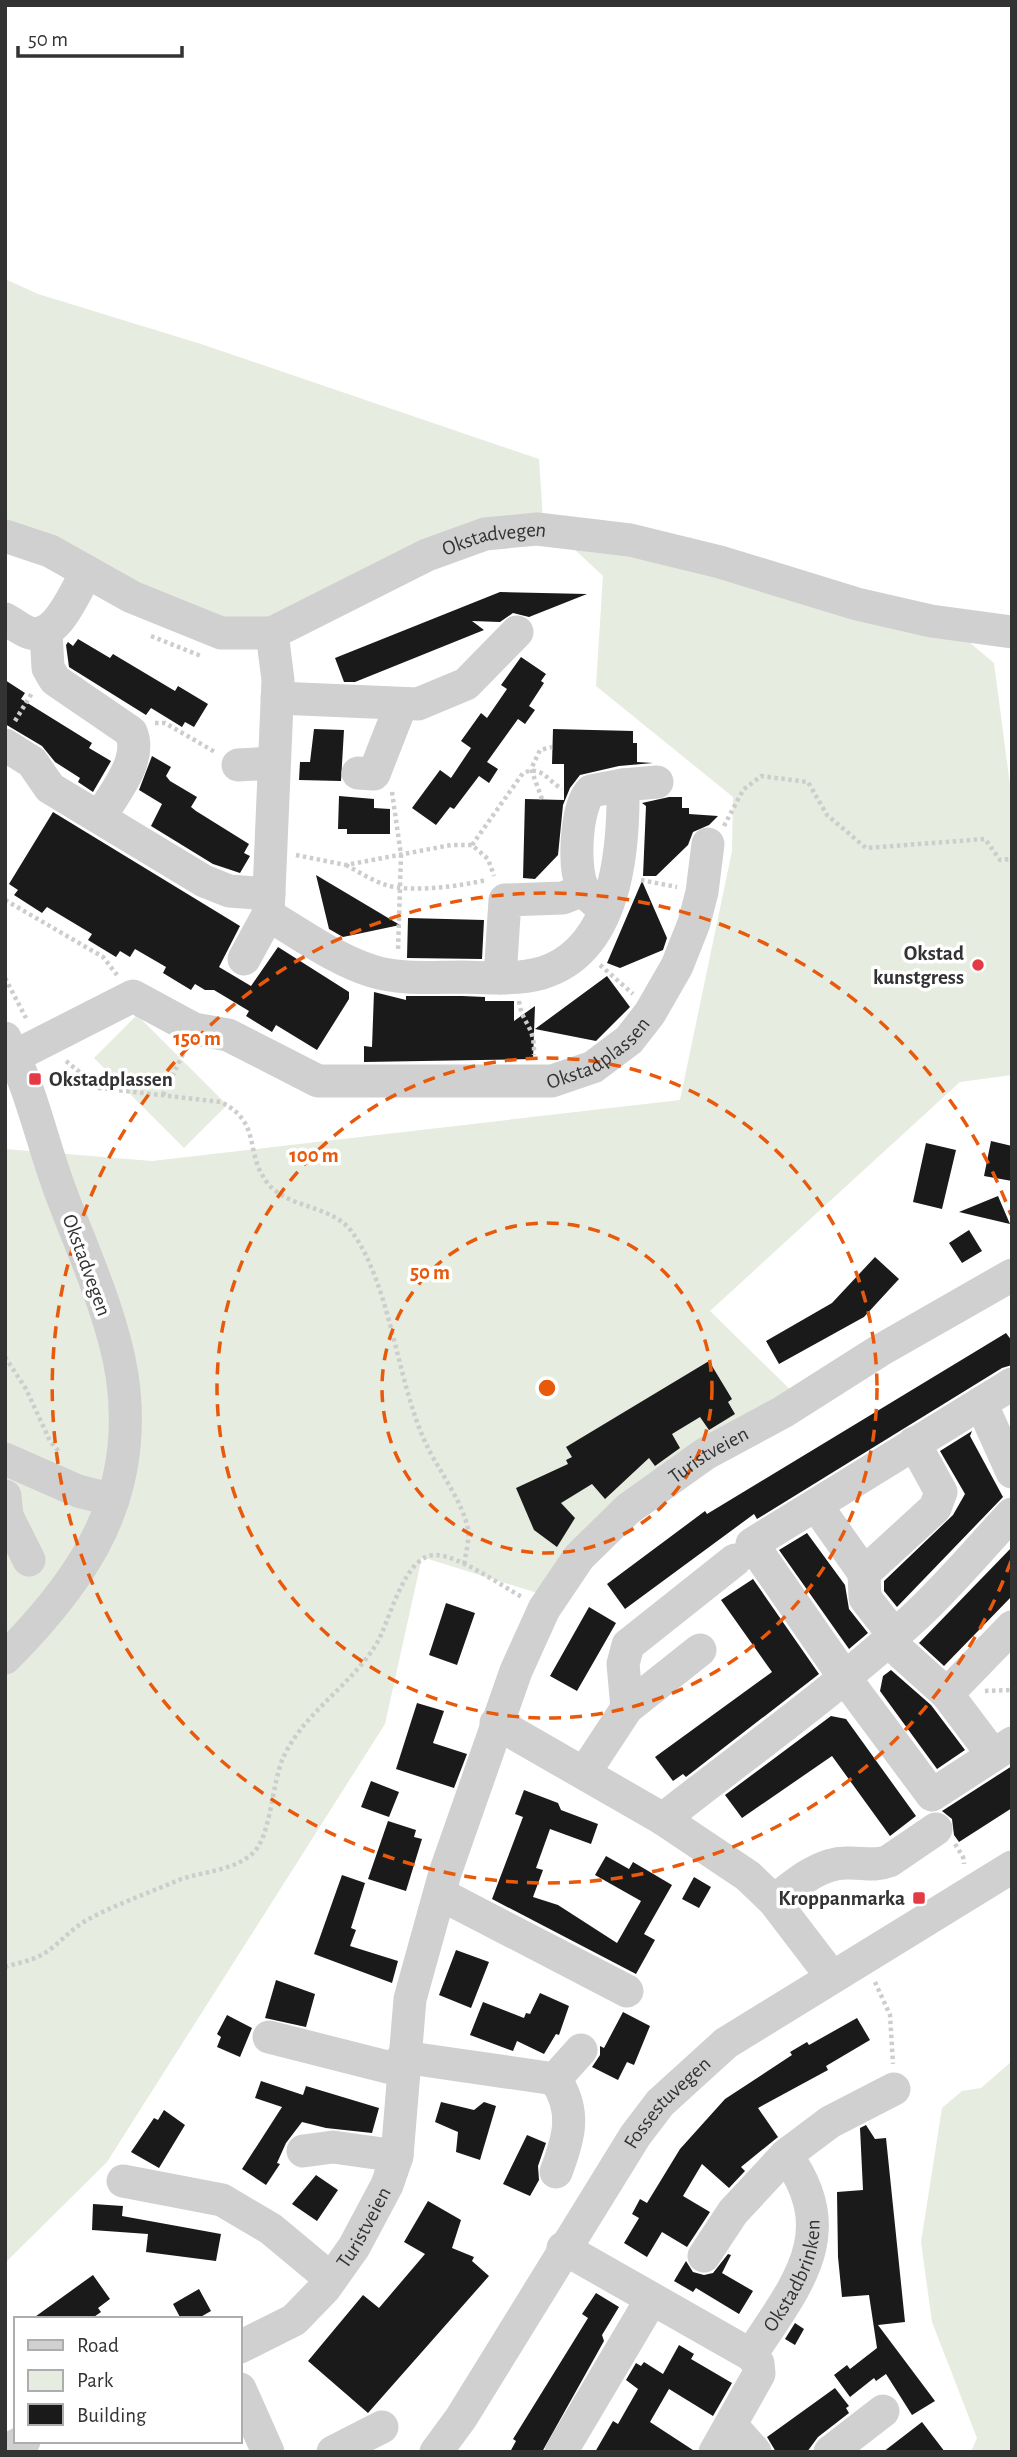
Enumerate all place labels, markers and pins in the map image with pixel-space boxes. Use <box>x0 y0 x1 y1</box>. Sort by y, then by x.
place label: Okstad kunstgress <box>873 943 964 988</box>
marker: Okstad kunstgress <box>970 957 986 973</box>
place label: Okstadplassen <box>49 1069 173 1090</box>
marker: Okstadplassen <box>27 1071 43 1087</box>
centre of rings <box>535 1376 559 1400</box>
place label: Kroppanmarka <box>778 1888 905 1909</box>
marker: Kroppanmarka <box>911 1890 927 1906</box>

